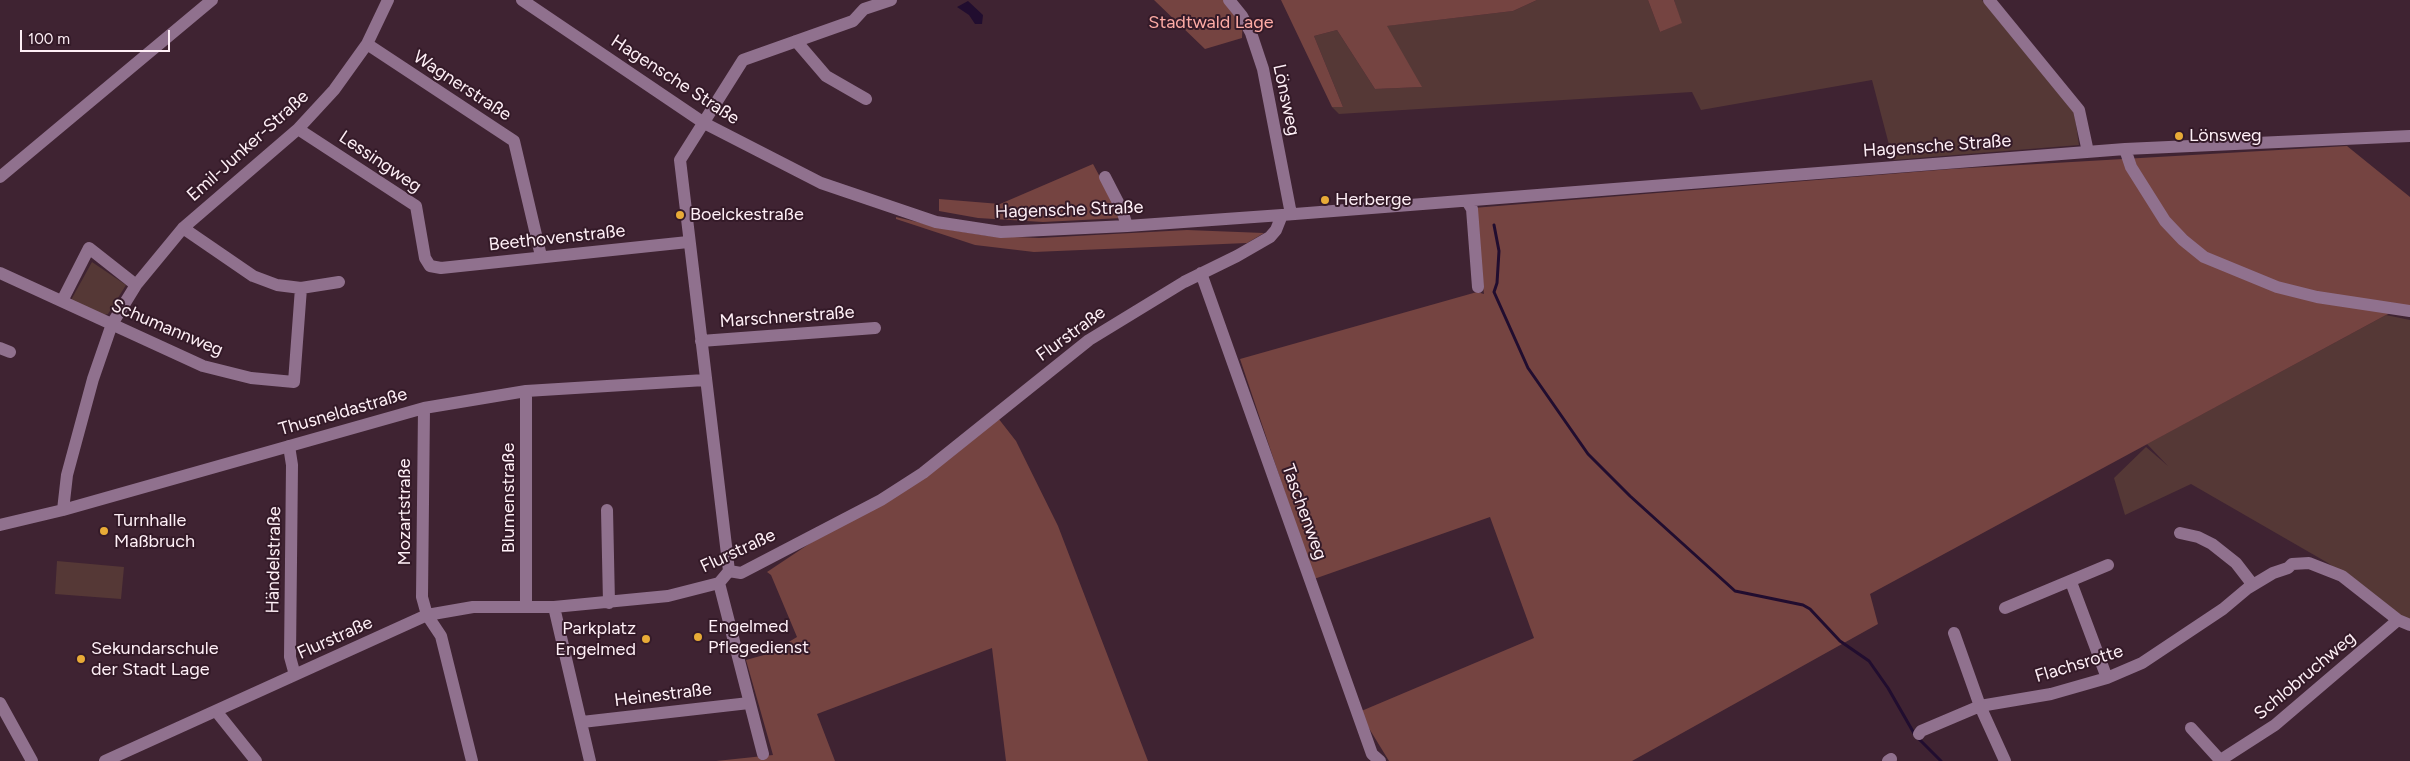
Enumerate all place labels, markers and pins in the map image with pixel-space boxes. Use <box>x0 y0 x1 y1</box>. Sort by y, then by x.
place label: Lönsweg <box>2189 125 2262 147</box>
marker: Lönsweg <box>2173 130 2185 142</box>
place label: Herberge <box>1335 189 1411 211</box>
marker: Herberge <box>1319 194 1331 206</box>
place label: Boelckestraße <box>690 204 804 226</box>
marker: Boelckestraße <box>674 209 686 221</box>
place label: Turnhalle Maßbruch <box>114 510 195 552</box>
marker: Turnhalle Maßbruch <box>98 525 110 537</box>
place label: Engelmed Pflegedienst <box>708 616 809 659</box>
place label: Parkplatz Engelmed <box>555 618 636 660</box>
marker: Engelmed Pflegedienst <box>692 631 704 643</box>
marker: Parkplatz Engelmed <box>640 633 652 645</box>
place label: Sekundarschule der Stadt Lage <box>91 638 219 681</box>
marker: Sekundarschule der Stadt Lage <box>75 653 87 665</box>

